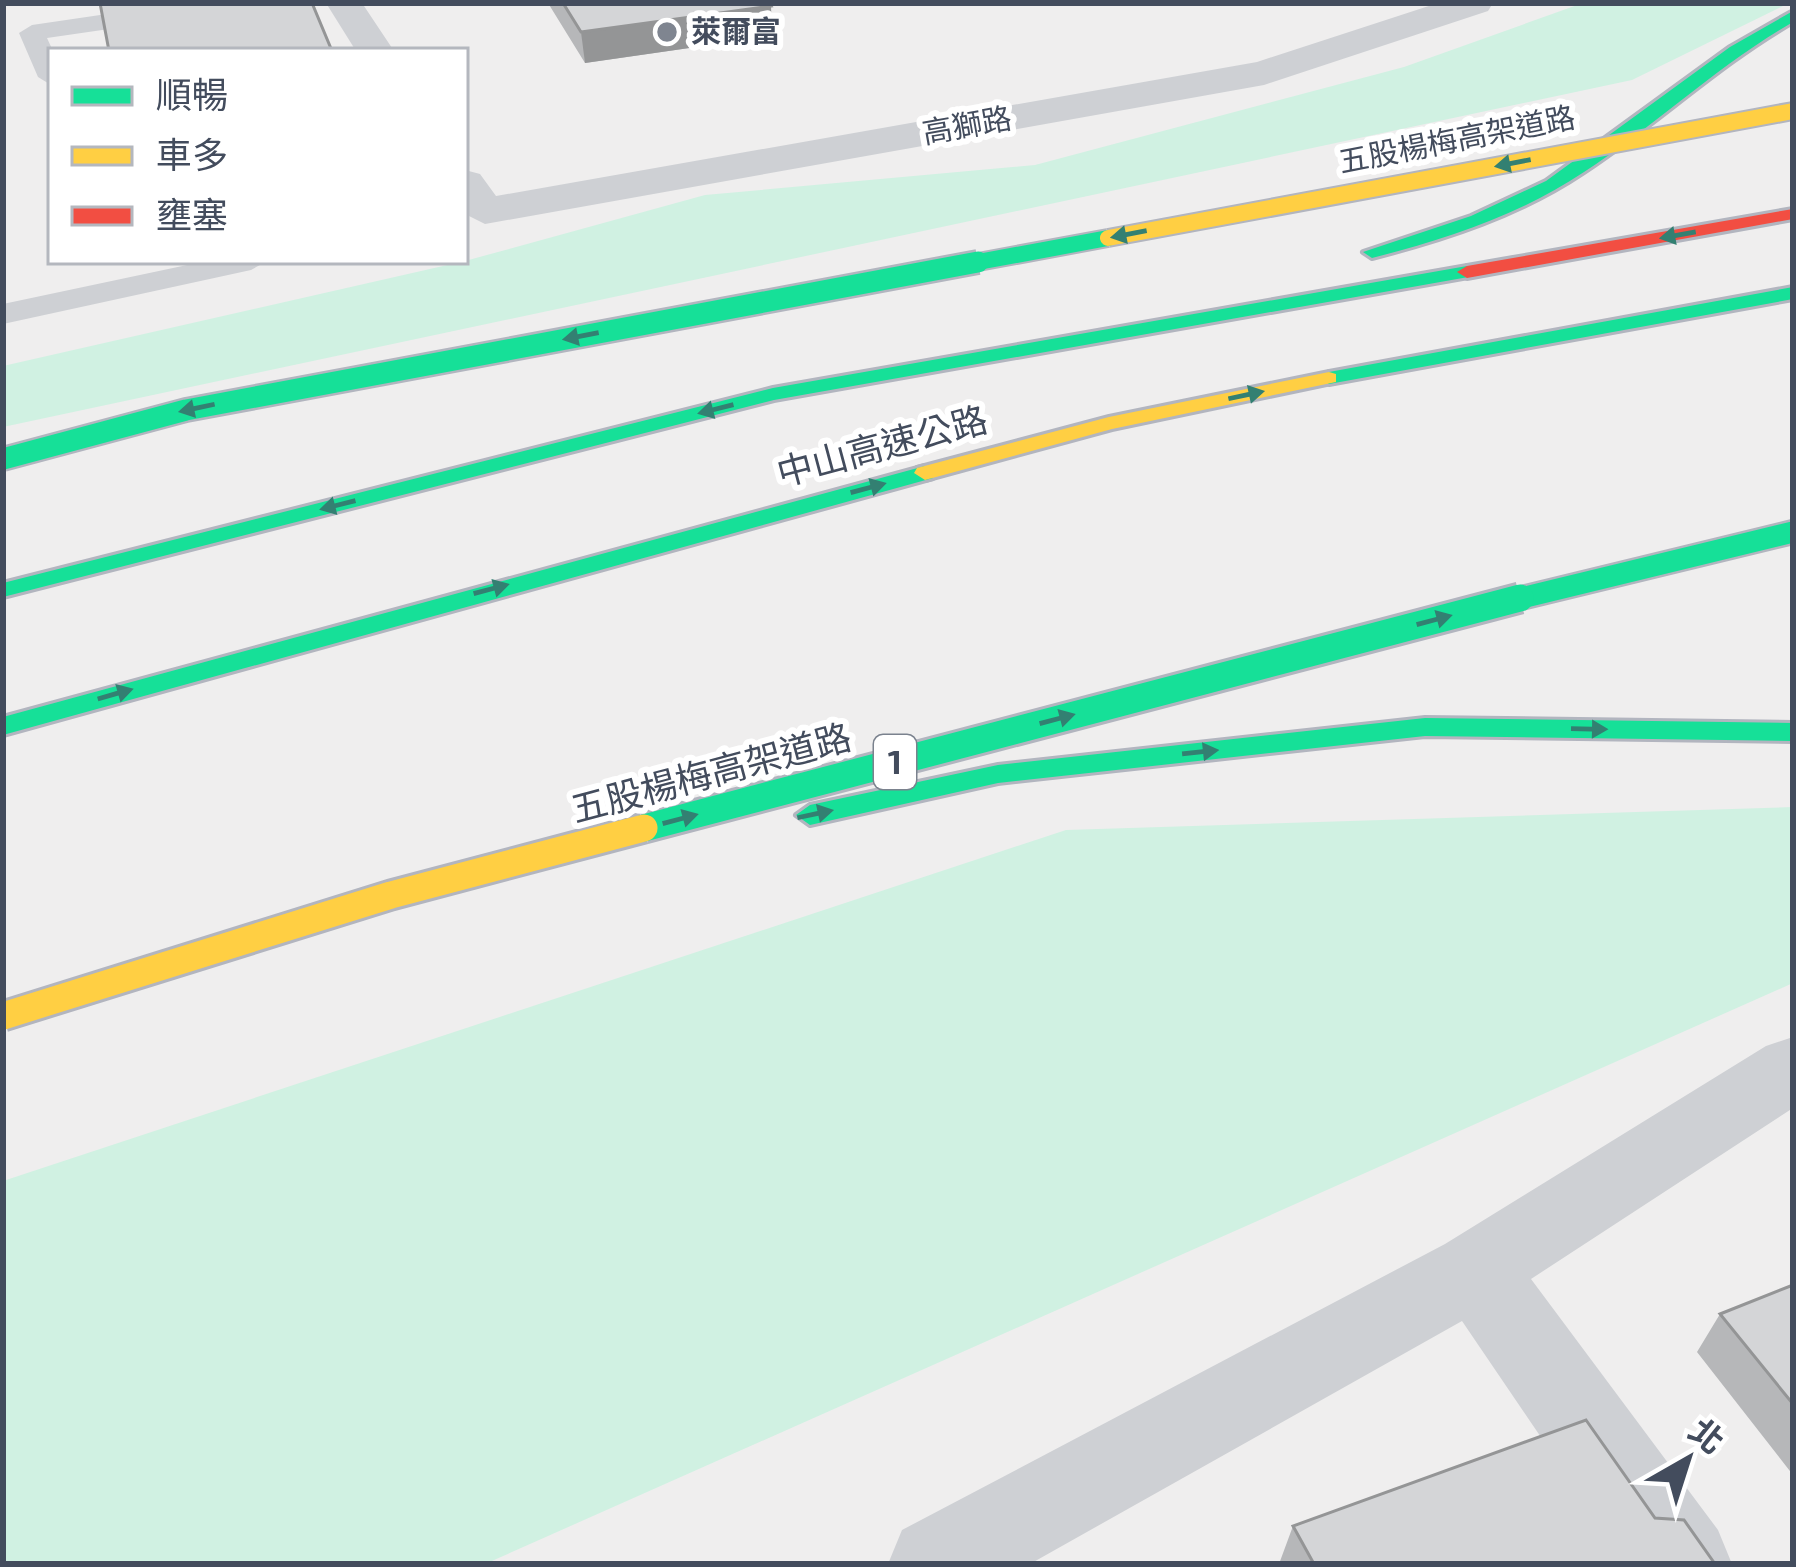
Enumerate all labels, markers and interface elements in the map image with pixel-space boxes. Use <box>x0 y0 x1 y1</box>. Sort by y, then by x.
place label: 萊爾富 <box>691 12 781 48</box>
marker: 萊爾富 <box>654 19 680 45</box>
legend <box>48 48 468 264</box>
text: 順暢 <box>156 72 228 115</box>
street label: 五股楊梅高架道路 <box>1335 97 1578 179</box>
street label: 高獅路 <box>919 98 1014 150</box>
text: 車多 <box>156 132 228 175</box>
one-way arrow <box>1493 154 1531 173</box>
text: 壅塞 <box>156 192 228 235</box>
one-way arrow <box>1110 225 1148 244</box>
one-way arrow <box>1658 226 1696 244</box>
one-way arrow <box>561 327 599 346</box>
one-way arrow <box>1228 384 1266 403</box>
street label: 中山高速公路 <box>772 396 992 493</box>
one-way arrow <box>178 399 216 418</box>
one-way arrow <box>697 400 734 419</box>
one-way arrow <box>849 477 886 496</box>
one-way arrow <box>319 496 356 515</box>
one-way arrow <box>473 578 510 597</box>
one-way arrow <box>1416 610 1453 629</box>
one-way arrow <box>97 683 134 702</box>
one-way arrow <box>1039 709 1076 728</box>
street label: 五股楊梅高架道路 <box>566 714 855 830</box>
one-way arrow <box>1571 720 1609 739</box>
road number: 1 <box>874 735 916 789</box>
one-way arrow <box>1182 742 1219 761</box>
one-way arrow <box>797 803 835 822</box>
one-way arrow <box>661 808 698 827</box>
north arrow <box>1628 1399 1748 1519</box>
text: 北 <box>1682 1409 1733 1461</box>

